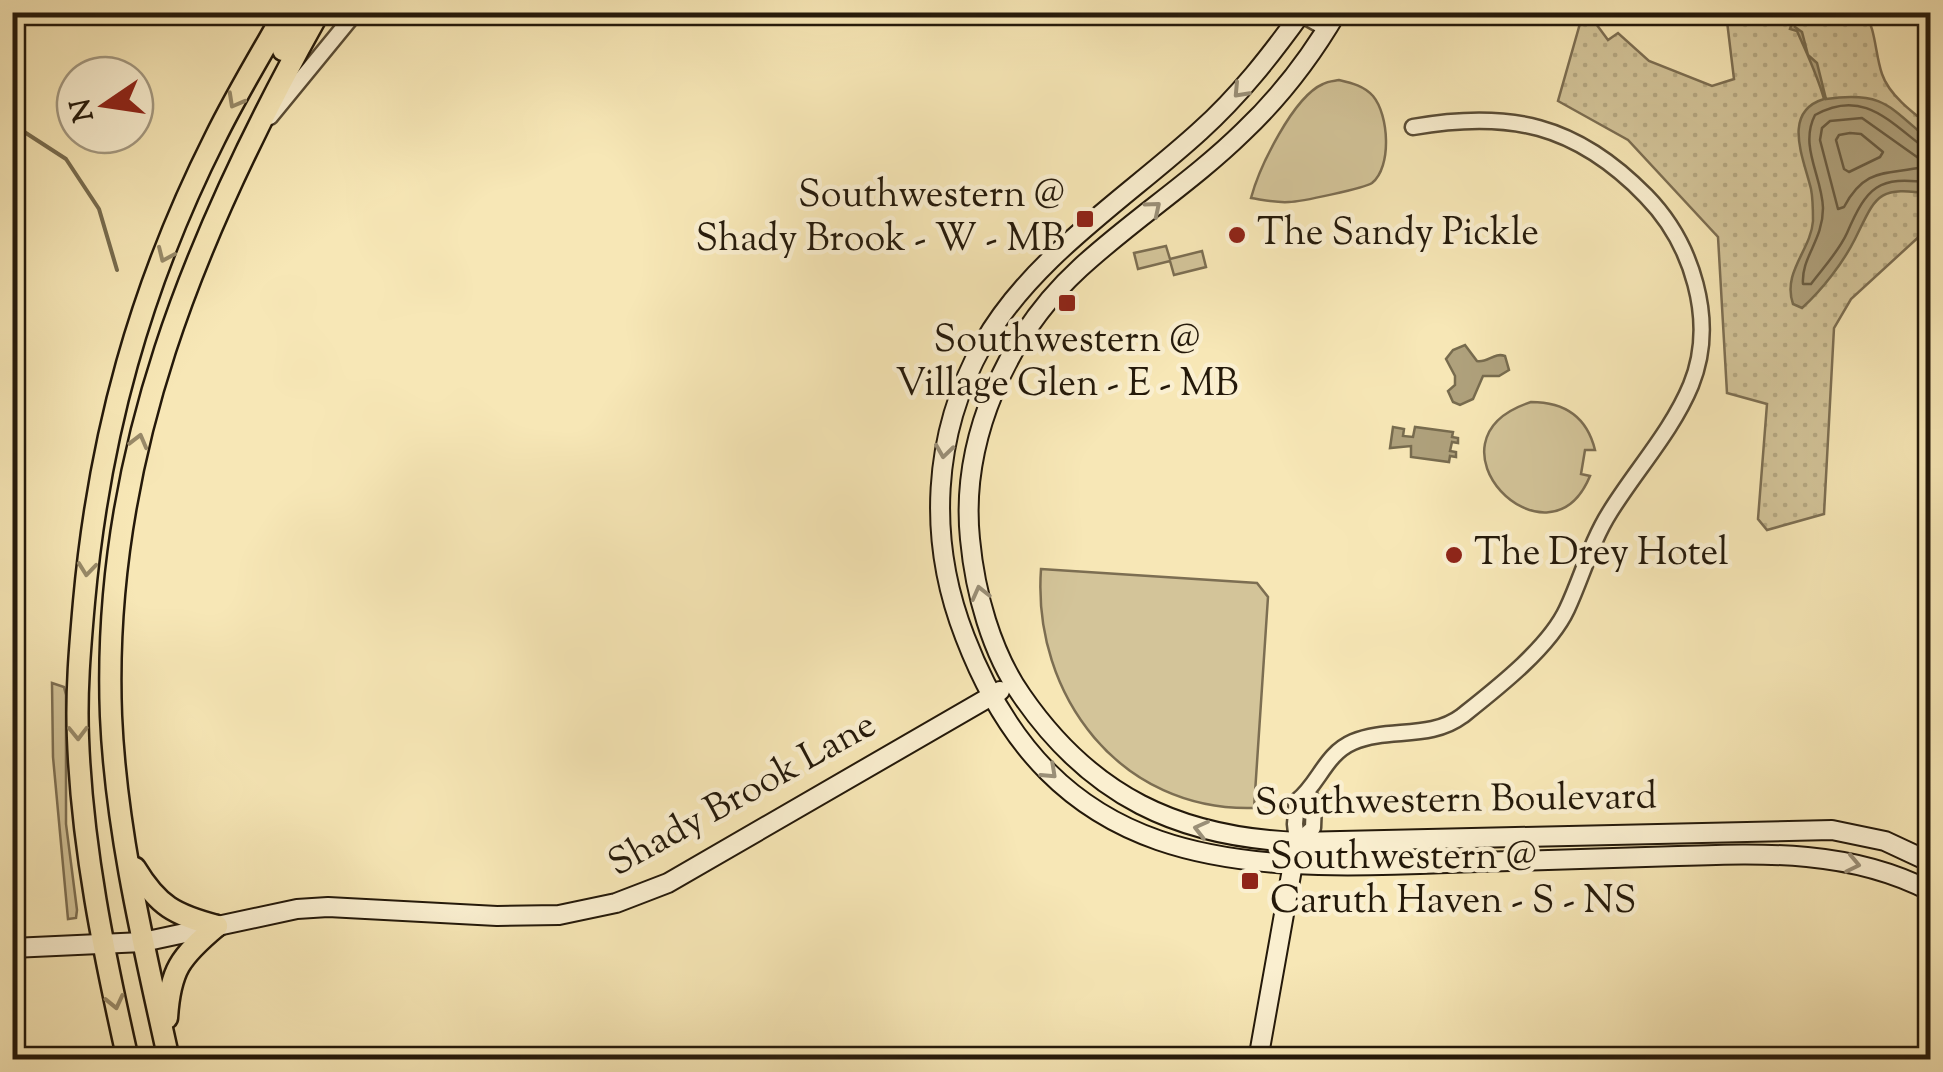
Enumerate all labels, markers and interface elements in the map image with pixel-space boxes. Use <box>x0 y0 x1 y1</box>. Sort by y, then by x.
north arrow <box>55 55 155 155</box>
one-way arrow <box>1234 79 1252 98</box>
one-way arrow <box>227 90 247 108</box>
text: N <box>62 95 106 125</box>
place label: Southwestern @ Shady Brook - W - MB <box>695 170 1065 268</box>
one-way arrow <box>1143 202 1161 220</box>
marker: Southwestern @ Shady Brook - W - MB <box>1074 208 1096 230</box>
place label: The Sandy Pickle <box>1257 208 1539 262</box>
marker: The Sandy Pickle <box>1226 224 1248 246</box>
one-way arrow <box>157 245 177 263</box>
marker: Southwestern @ Village Glen - E - MB <box>1056 292 1078 314</box>
place label: Southwestern @ Village Glen - E - MB <box>895 315 1239 413</box>
one-way arrow <box>128 433 149 450</box>
one-way arrow <box>934 443 955 459</box>
place label: The Drey Hotel <box>1474 528 1729 582</box>
marker: The Drey Hotel <box>1443 544 1465 566</box>
one-way arrow <box>77 561 99 577</box>
one-way arrow <box>971 585 992 602</box>
street label: Shady Brook Lane <box>599 700 887 892</box>
one-way arrow <box>68 726 89 742</box>
one-way arrow <box>1039 760 1057 778</box>
street label: Southwestern Boulevard <box>1254 771 1658 833</box>
one-way arrow <box>1193 820 1210 841</box>
place label: Southwestern @ Caruth Haven - S - NS <box>1270 832 1636 930</box>
one-way arrow <box>1844 852 1861 873</box>
marker: Southwestern @ Caruth Haven - S - NS <box>1239 870 1261 892</box>
one-way arrow <box>103 993 124 1010</box>

